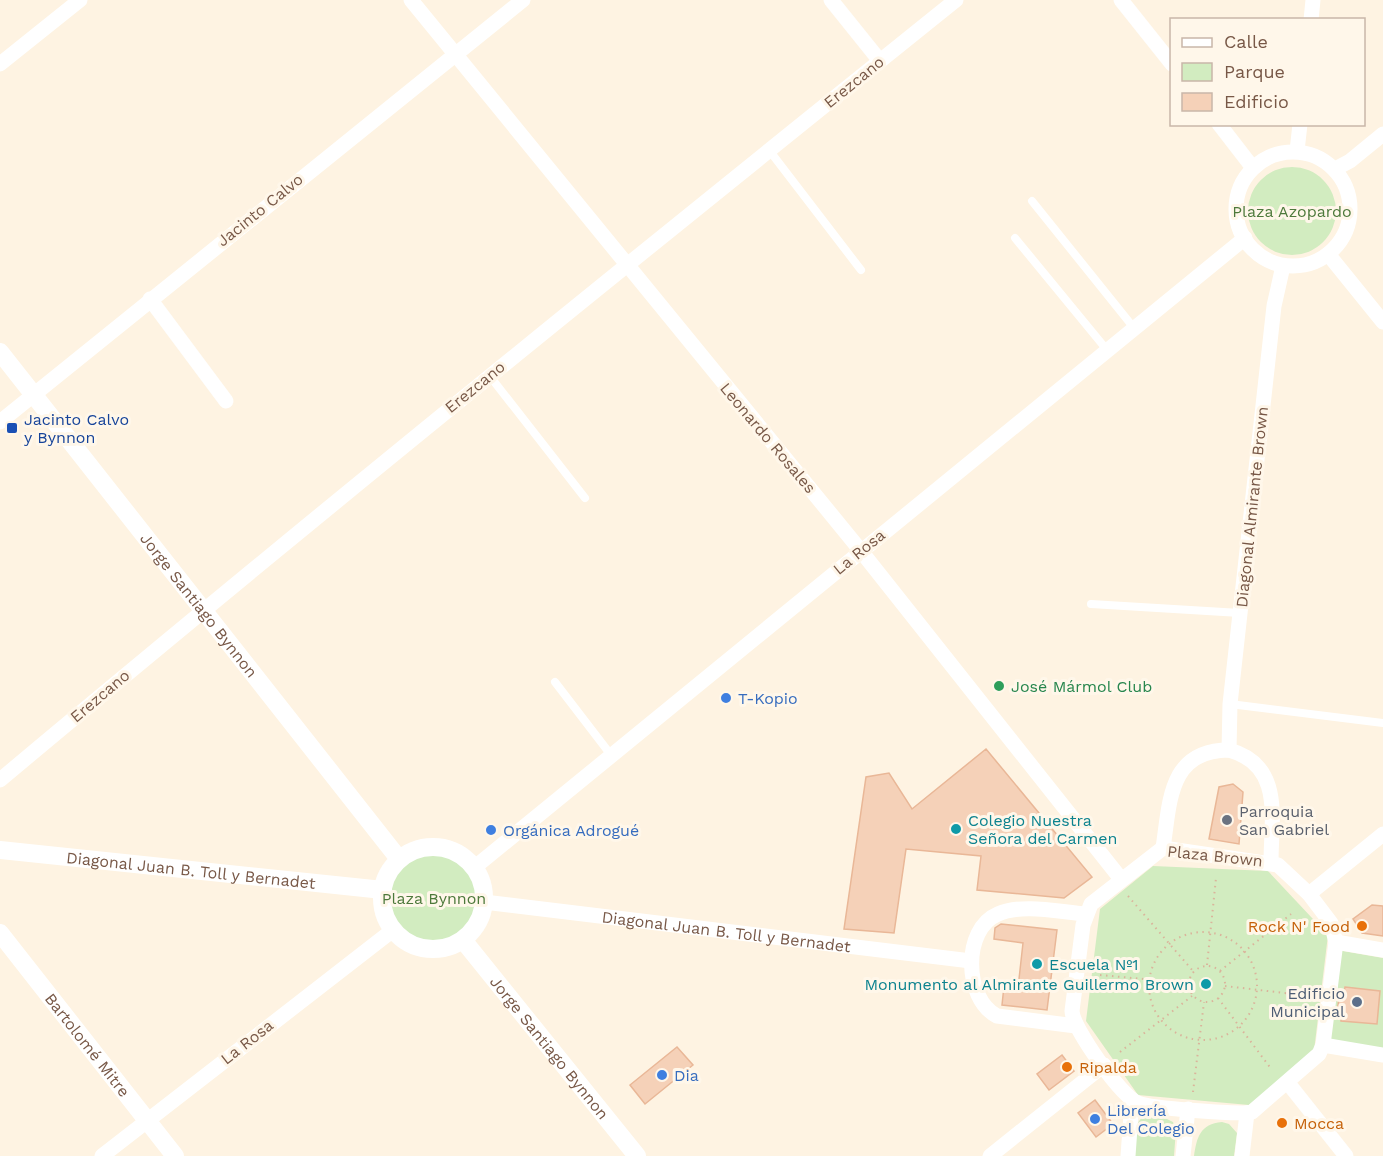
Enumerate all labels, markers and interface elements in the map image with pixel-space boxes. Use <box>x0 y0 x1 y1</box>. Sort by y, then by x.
legend <box>1170 18 1365 126</box>
text: Calle <box>1224 31 1268 52</box>
street label: Erezcano <box>820 52 888 112</box>
text: Parque <box>1224 61 1285 82</box>
text: Edificio <box>1224 91 1289 112</box>
street label: Jacinto Calvo <box>213 170 307 250</box>
park label: Plaza Azopardo <box>1232 202 1352 221</box>
street label: Erezcano <box>441 357 509 417</box>
street label: Leonardo Rosales <box>716 379 820 497</box>
street label: Diagonal Almirante Brown <box>1232 406 1272 608</box>
place label: Jacinto Calvo y Bynnon <box>24 410 129 447</box>
marker: Jacinto Calvo y Bynnon <box>5 421 19 435</box>
street label: La Rosa <box>829 525 889 579</box>
street label: Jorge Santiago Bynnon <box>136 529 262 681</box>
street label: Erezcano <box>66 666 134 726</box>
place label: José Mármol Club <box>1011 677 1152 696</box>
marker: José Mármol Club <box>992 679 1006 693</box>
place label: T-Kopio <box>738 689 798 708</box>
marker: T-Kopio <box>719 691 733 705</box>
place label: Parroquia San Gabriel <box>1239 802 1329 839</box>
place label: Colegio Nuestra Señora del Carmen <box>968 811 1117 848</box>
marker: Parroquia San Gabriel <box>1220 813 1234 827</box>
place label: Orgánica Adrogué <box>503 821 639 840</box>
marker: Colegio Nuestra Señora del Carmen <box>949 822 963 836</box>
marker: Orgánica Adrogué <box>484 823 498 837</box>
street label: Plaza Brown <box>1166 842 1264 870</box>
street label: Diagonal Juan B. Toll y Bernadet <box>65 847 317 892</box>
park label: Plaza Bynnon <box>382 889 486 908</box>
street label: Diagonal Juan B. Toll y Bernadet <box>601 907 852 956</box>
place label: Rock N' Food <box>1248 917 1350 936</box>
marker: Rock N' Food <box>1355 919 1369 933</box>
place label: Escuela Nº1 <box>1049 955 1139 974</box>
marker: Escuela Nº1 <box>1030 957 1044 971</box>
street label: Jorge Santiago Bynnon <box>486 972 613 1123</box>
place label: Monumento al Almirante Guillermo Brown <box>864 975 1194 994</box>
marker: Monumento al Almirante Guillermo Brown <box>1199 977 1213 991</box>
place label: Edificio Municipal <box>1270 984 1345 1021</box>
street label: Bartolomé Mitre <box>41 989 134 1100</box>
marker: Edificio Municipal <box>1350 995 1364 1009</box>
street label: La Rosa <box>217 1016 277 1068</box>
place label: Ripalda <box>1079 1058 1137 1077</box>
marker: Ripalda <box>1060 1060 1074 1074</box>
place label: Dia <box>674 1066 699 1085</box>
marker: Dia <box>655 1068 669 1082</box>
place label: Librería Del Colegio <box>1107 1101 1195 1138</box>
marker: Librería Del Colegio <box>1088 1112 1102 1126</box>
place label: Mocca <box>1294 1114 1344 1133</box>
marker: Mocca <box>1275 1116 1289 1130</box>

